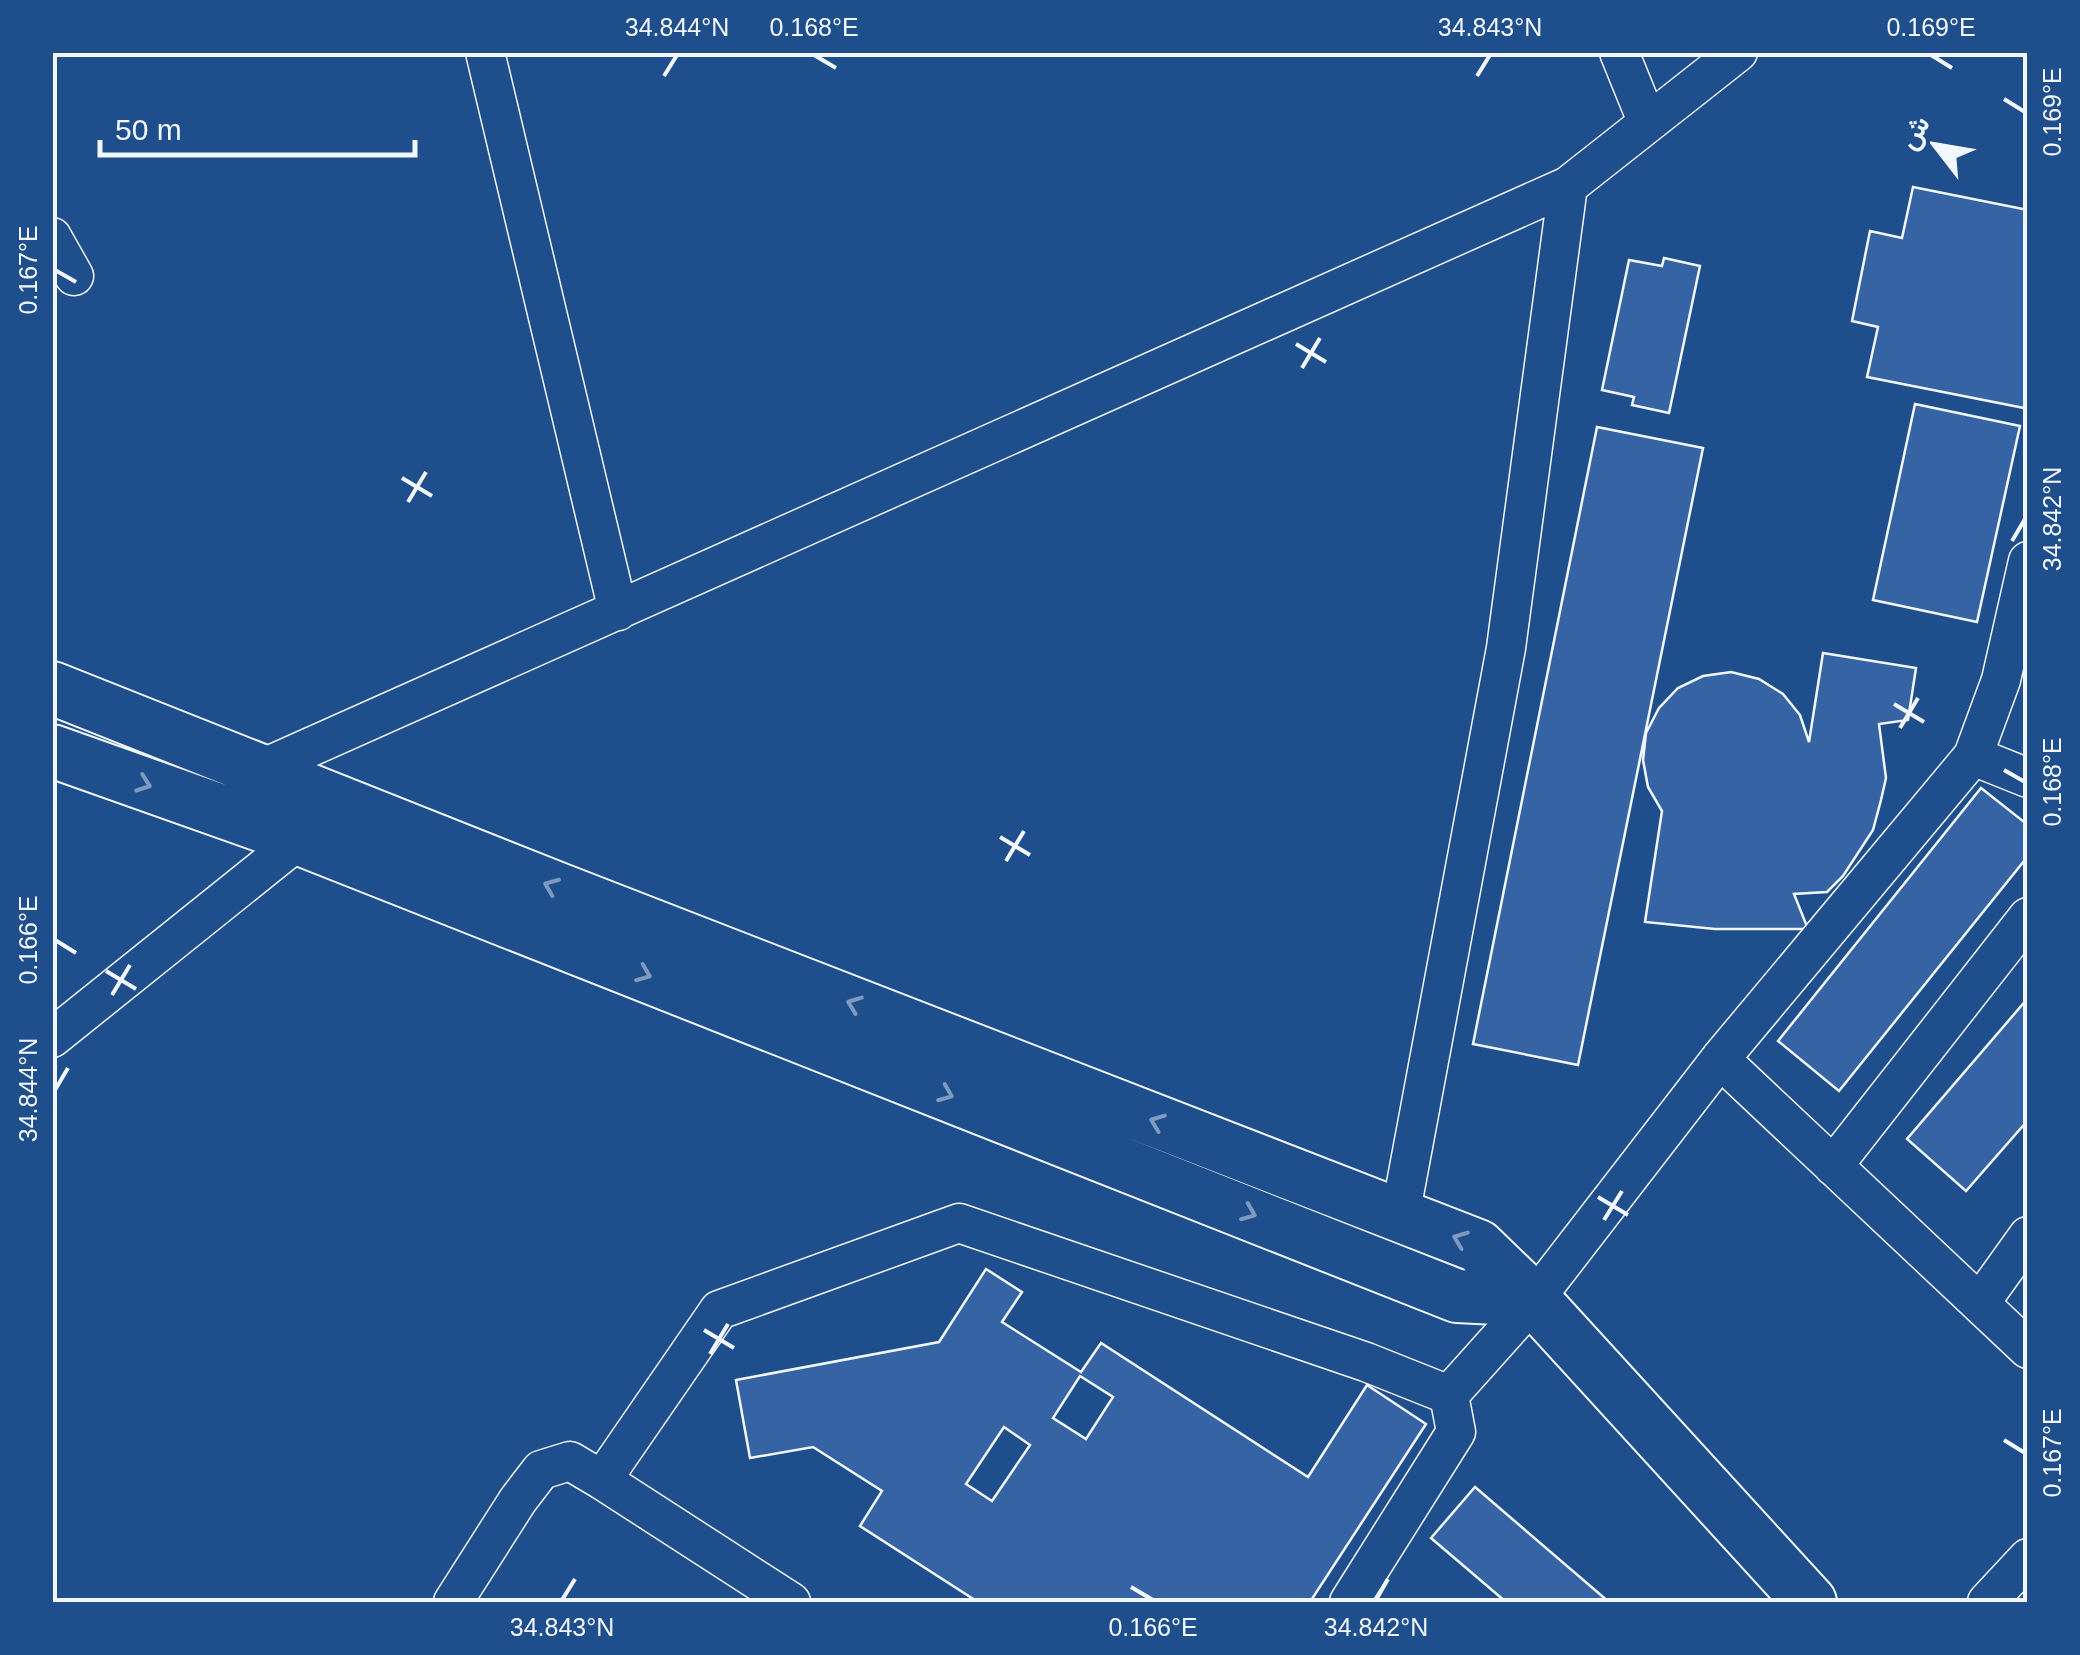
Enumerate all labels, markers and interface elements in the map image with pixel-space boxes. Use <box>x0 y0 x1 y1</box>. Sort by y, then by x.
text: 34.844°N <box>625 13 729 41</box>
text: 0.168°E <box>769 13 859 41</box>
text: 34.843°N <box>1438 13 1542 41</box>
text: 0.169°E <box>1886 13 1976 41</box>
text: 0.169°E <box>2038 67 2066 157</box>
scale bar <box>100 95 415 157</box>
north arrow <box>1885 95 1985 195</box>
text: ش <box>1892 110 1937 155</box>
text: 50 m <box>115 113 182 146</box>
text: 0.167°E <box>14 225 42 315</box>
text: 34.842°N <box>2038 467 2066 571</box>
text: 0.168°E <box>2038 737 2066 827</box>
one-way arrow <box>135 772 152 792</box>
one-way arrow <box>543 878 560 898</box>
text: 0.166°E <box>14 895 42 985</box>
one-way arrow <box>634 963 652 983</box>
one-way arrow <box>846 995 863 1016</box>
text: 34.844°N <box>14 1038 42 1142</box>
one-way arrow <box>937 1082 954 1102</box>
one-way arrow <box>1149 1113 1166 1133</box>
one-way arrow <box>1239 1202 1256 1222</box>
one-way arrow <box>1452 1230 1469 1251</box>
text: 0.167°E <box>2038 1408 2066 1498</box>
text: 34.843°N <box>510 1613 614 1641</box>
text: 0.166°E <box>1108 1613 1198 1641</box>
text: 34.842°N <box>1324 1613 1428 1641</box>

